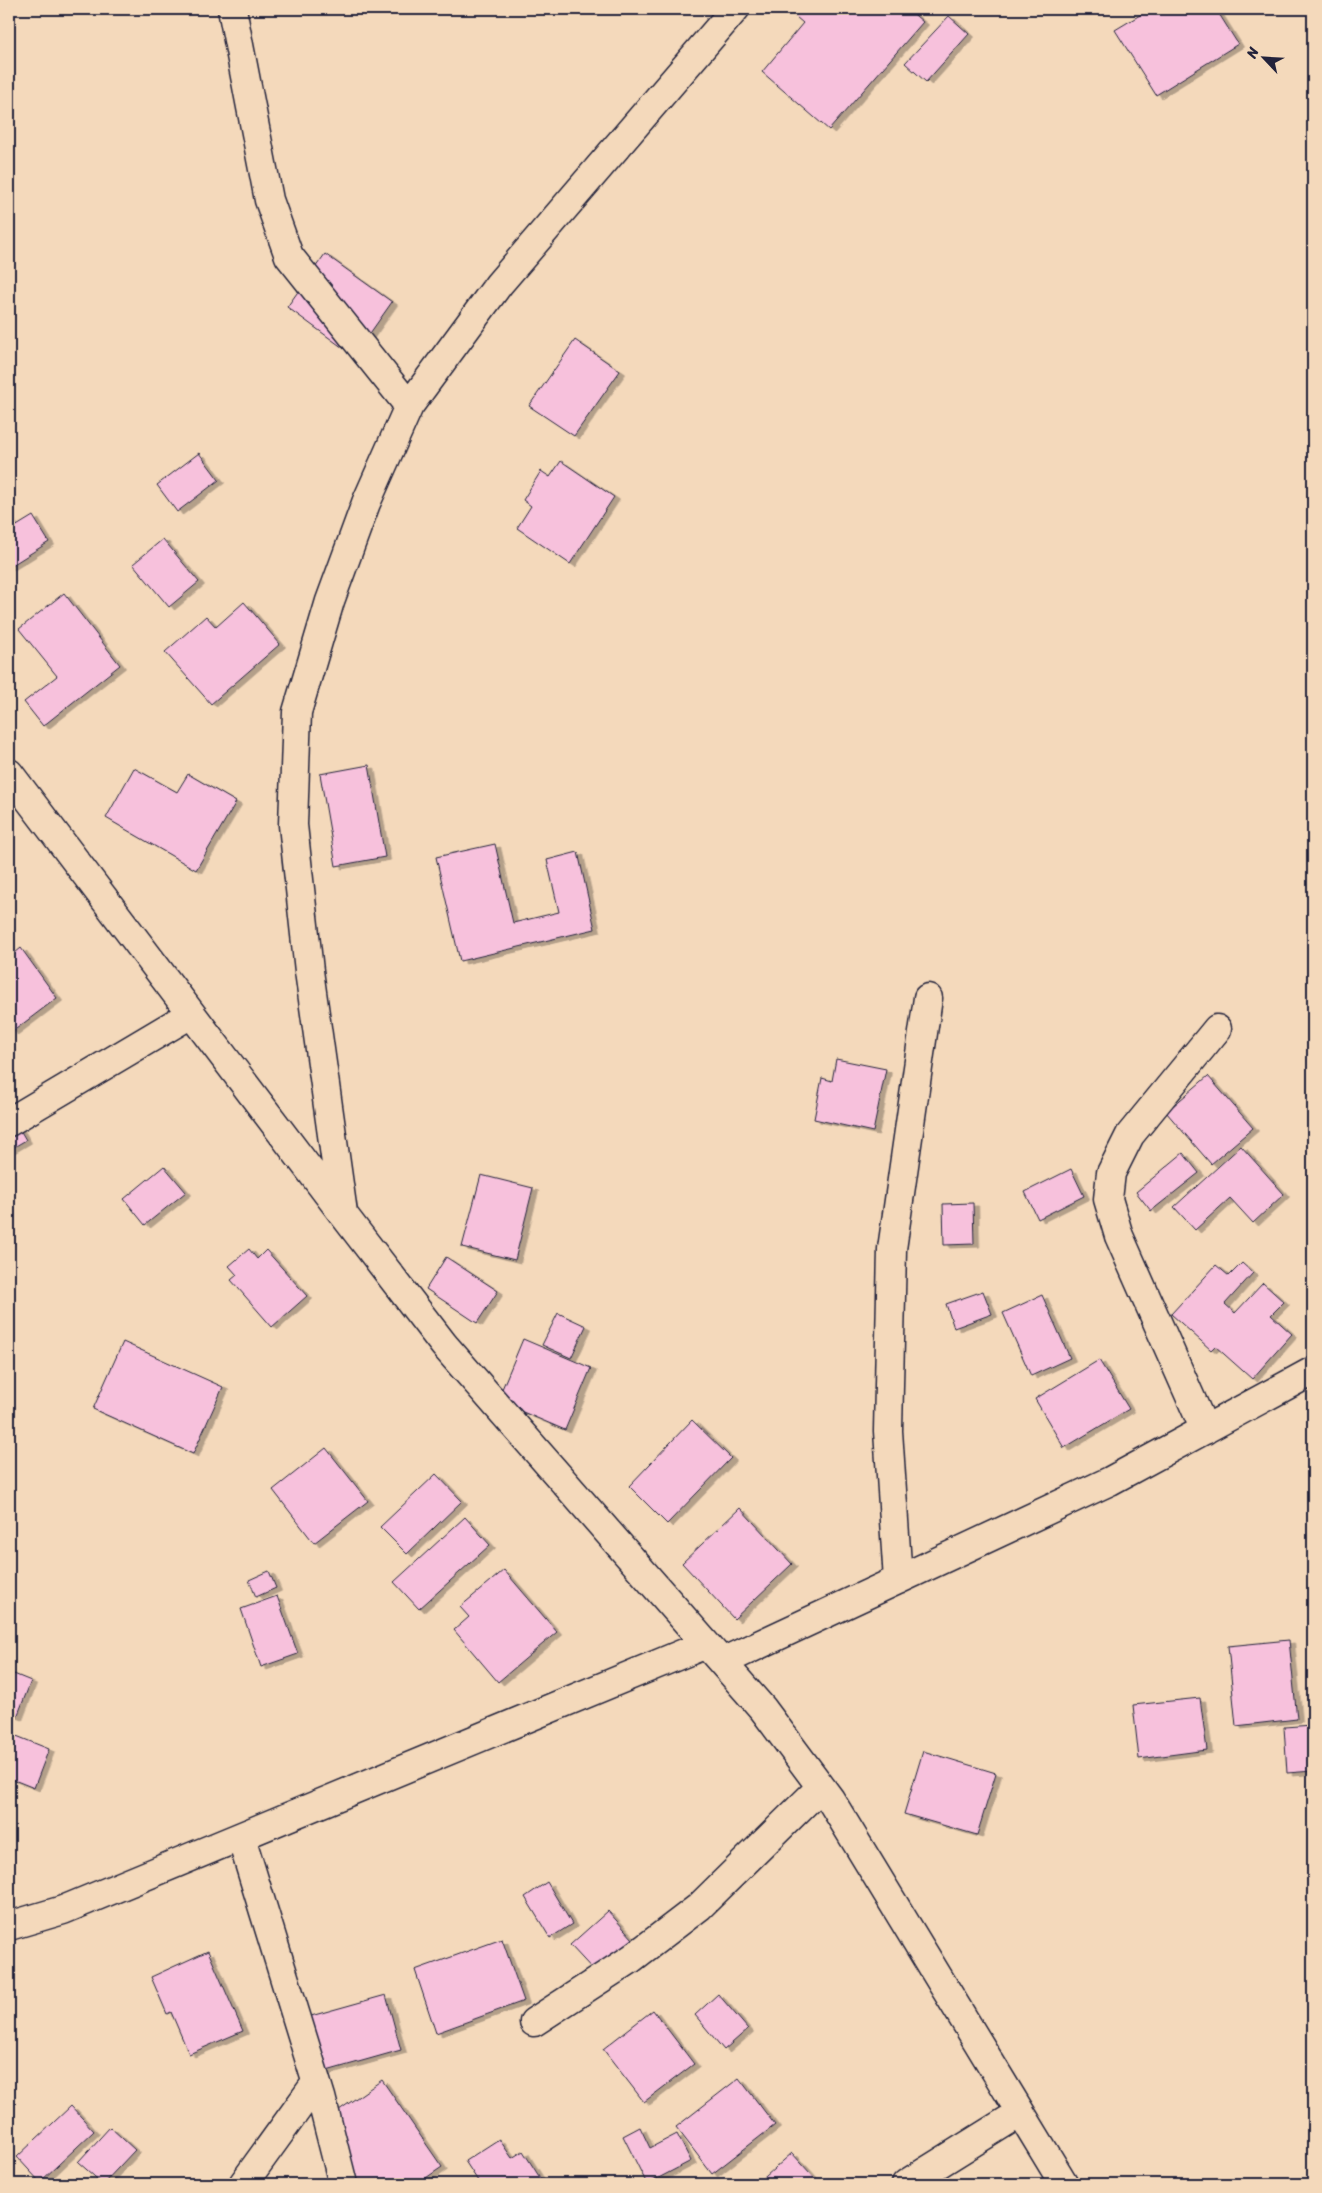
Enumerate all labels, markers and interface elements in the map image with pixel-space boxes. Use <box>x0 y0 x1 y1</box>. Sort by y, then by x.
north arrow <box>1240 32 1290 82</box>
text: N <box>1239 43 1266 63</box>

